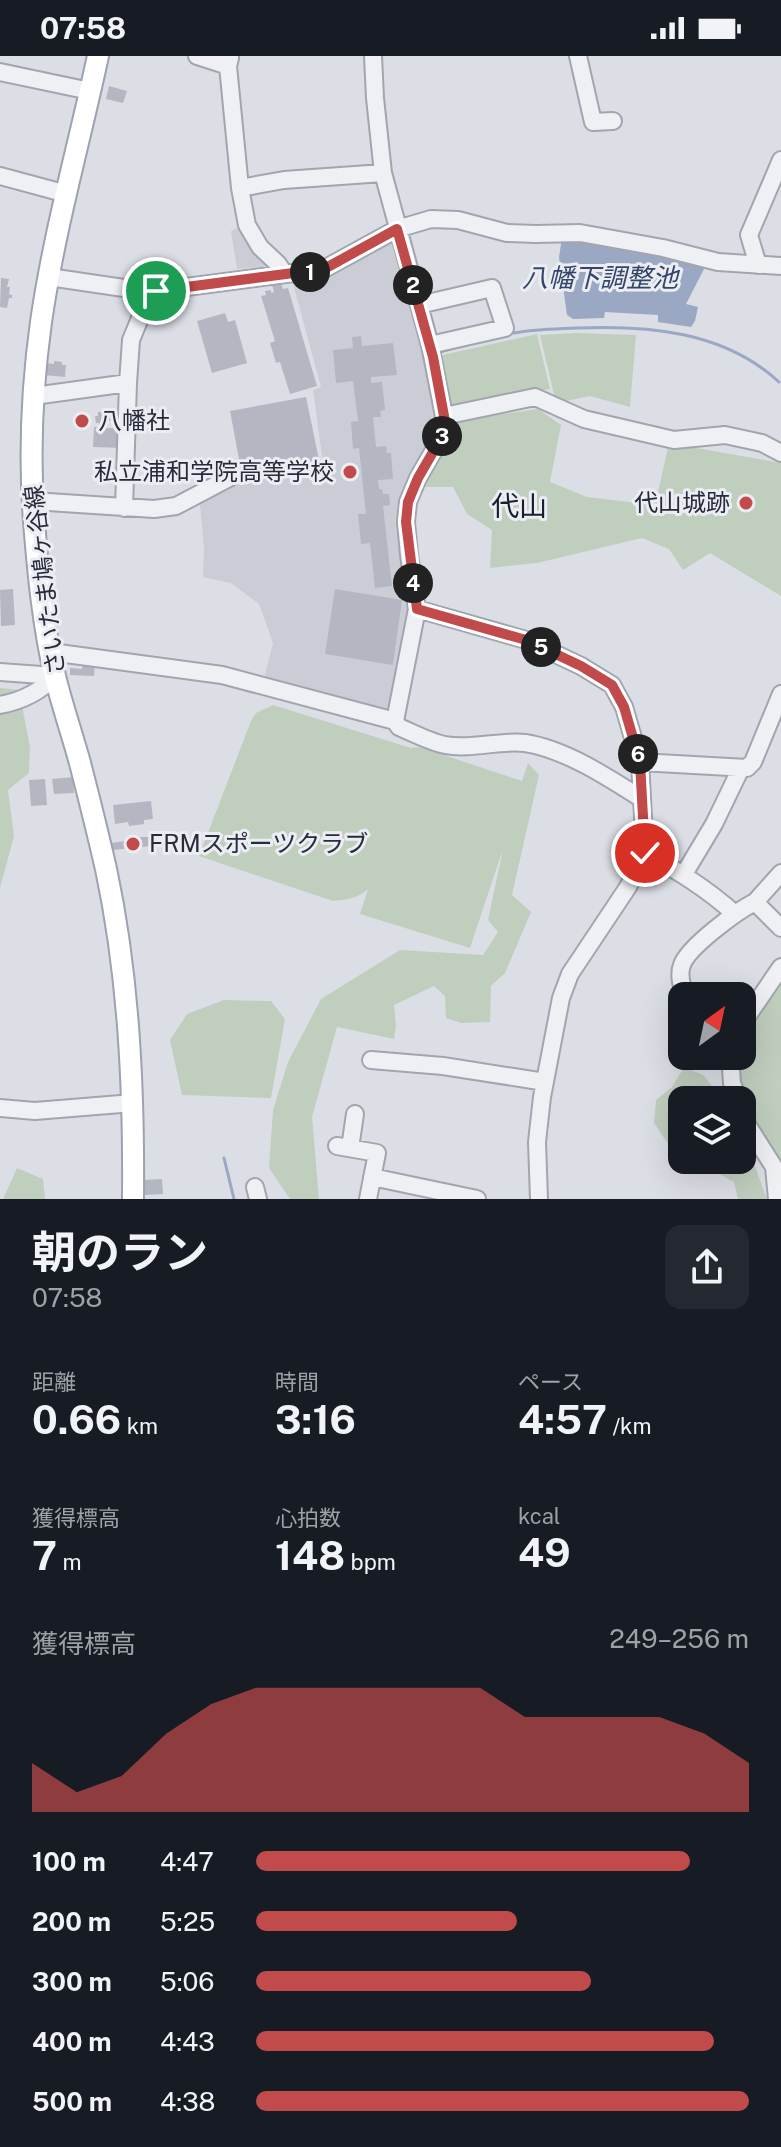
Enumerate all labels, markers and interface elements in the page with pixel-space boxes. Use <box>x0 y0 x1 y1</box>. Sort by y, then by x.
text: 07:58 <box>40 10 126 46</box>
pin: 1 <box>290 252 330 292</box>
pin <box>122 257 190 325</box>
text: 1 <box>305 259 315 285</box>
water label: 八幡下調整池 <box>522 262 681 293</box>
pin: 2 <box>393 265 433 305</box>
icon: arrive <box>134 269 178 313</box>
text: 2 <box>406 272 420 298</box>
place label: 八幡社 <box>98 406 170 434</box>
marker: 八幡社 <box>73 412 91 430</box>
pin: 3 <box>422 416 462 456</box>
text: 3 <box>435 423 449 449</box>
place label: 私立浦和学院高等学校 <box>94 457 334 485</box>
marker: 私立浦和学院高等学校 <box>341 463 359 481</box>
street label: さいたま鳩ヶ谷線 <box>18 483 70 677</box>
place label: 代山城跡 <box>634 488 730 516</box>
district label: 代山 <box>491 489 547 522</box>
marker: 代山城跡 <box>737 494 755 512</box>
pin: 4 <box>393 563 433 603</box>
text: 4 <box>406 570 420 596</box>
pin: 5 <box>521 627 561 667</box>
text: 5 <box>534 634 548 660</box>
pin: 6 <box>618 734 658 774</box>
text: 6 <box>631 741 645 767</box>
pin <box>611 819 679 887</box>
place label: FRMスポーツクラブ <box>149 829 368 857</box>
icon: check <box>623 831 667 875</box>
marker: FRMスポーツクラブ <box>124 835 142 853</box>
north arrow <box>668 982 756 1070</box>
map controls <box>668 982 756 1174</box>
button: layers <box>668 1086 756 1174</box>
button: share <box>665 1225 749 1309</box>
text: 朝のラン <box>32 1226 208 1278</box>
text: 07:58 <box>32 1282 102 1313</box>
text: 距離 <box>32 1369 76 1395</box>
text: 時間 <box>275 1369 319 1395</box>
text: ペース <box>518 1369 583 1395</box>
text: 0.66 <box>32 1396 121 1443</box>
text: 3:16 <box>275 1396 356 1443</box>
text: 4:57 <box>518 1396 607 1443</box>
text: km <box>121 1413 158 1439</box>
text: /km <box>607 1413 652 1439</box>
text: kcal <box>518 1503 560 1529</box>
text: 獲得標高 <box>32 1505 120 1531</box>
text: 心拍数 <box>275 1505 341 1531</box>
text: 49 <box>518 1529 571 1576</box>
text: 7 <box>32 1532 57 1579</box>
text: 148 <box>275 1532 345 1579</box>
text: m <box>57 1549 81 1575</box>
text: bpm <box>345 1549 396 1575</box>
text: 249–256 m <box>609 1623 749 1654</box>
text: 獲得標高 <box>32 1628 136 1659</box>
text: 100 m <box>32 1846 106 1877</box>
text: 4:47 <box>160 1846 214 1877</box>
text: 200 m <box>32 1906 111 1937</box>
text: 5:25 <box>160 1906 215 1937</box>
text: 300 m <box>32 1966 112 1997</box>
text: 5:06 <box>160 1966 214 1997</box>
text: 400 m <box>32 2026 112 2057</box>
text: 4:43 <box>160 2026 215 2057</box>
text: 500 m <box>32 2086 112 2117</box>
text: 4:38 <box>160 2086 215 2117</box>

